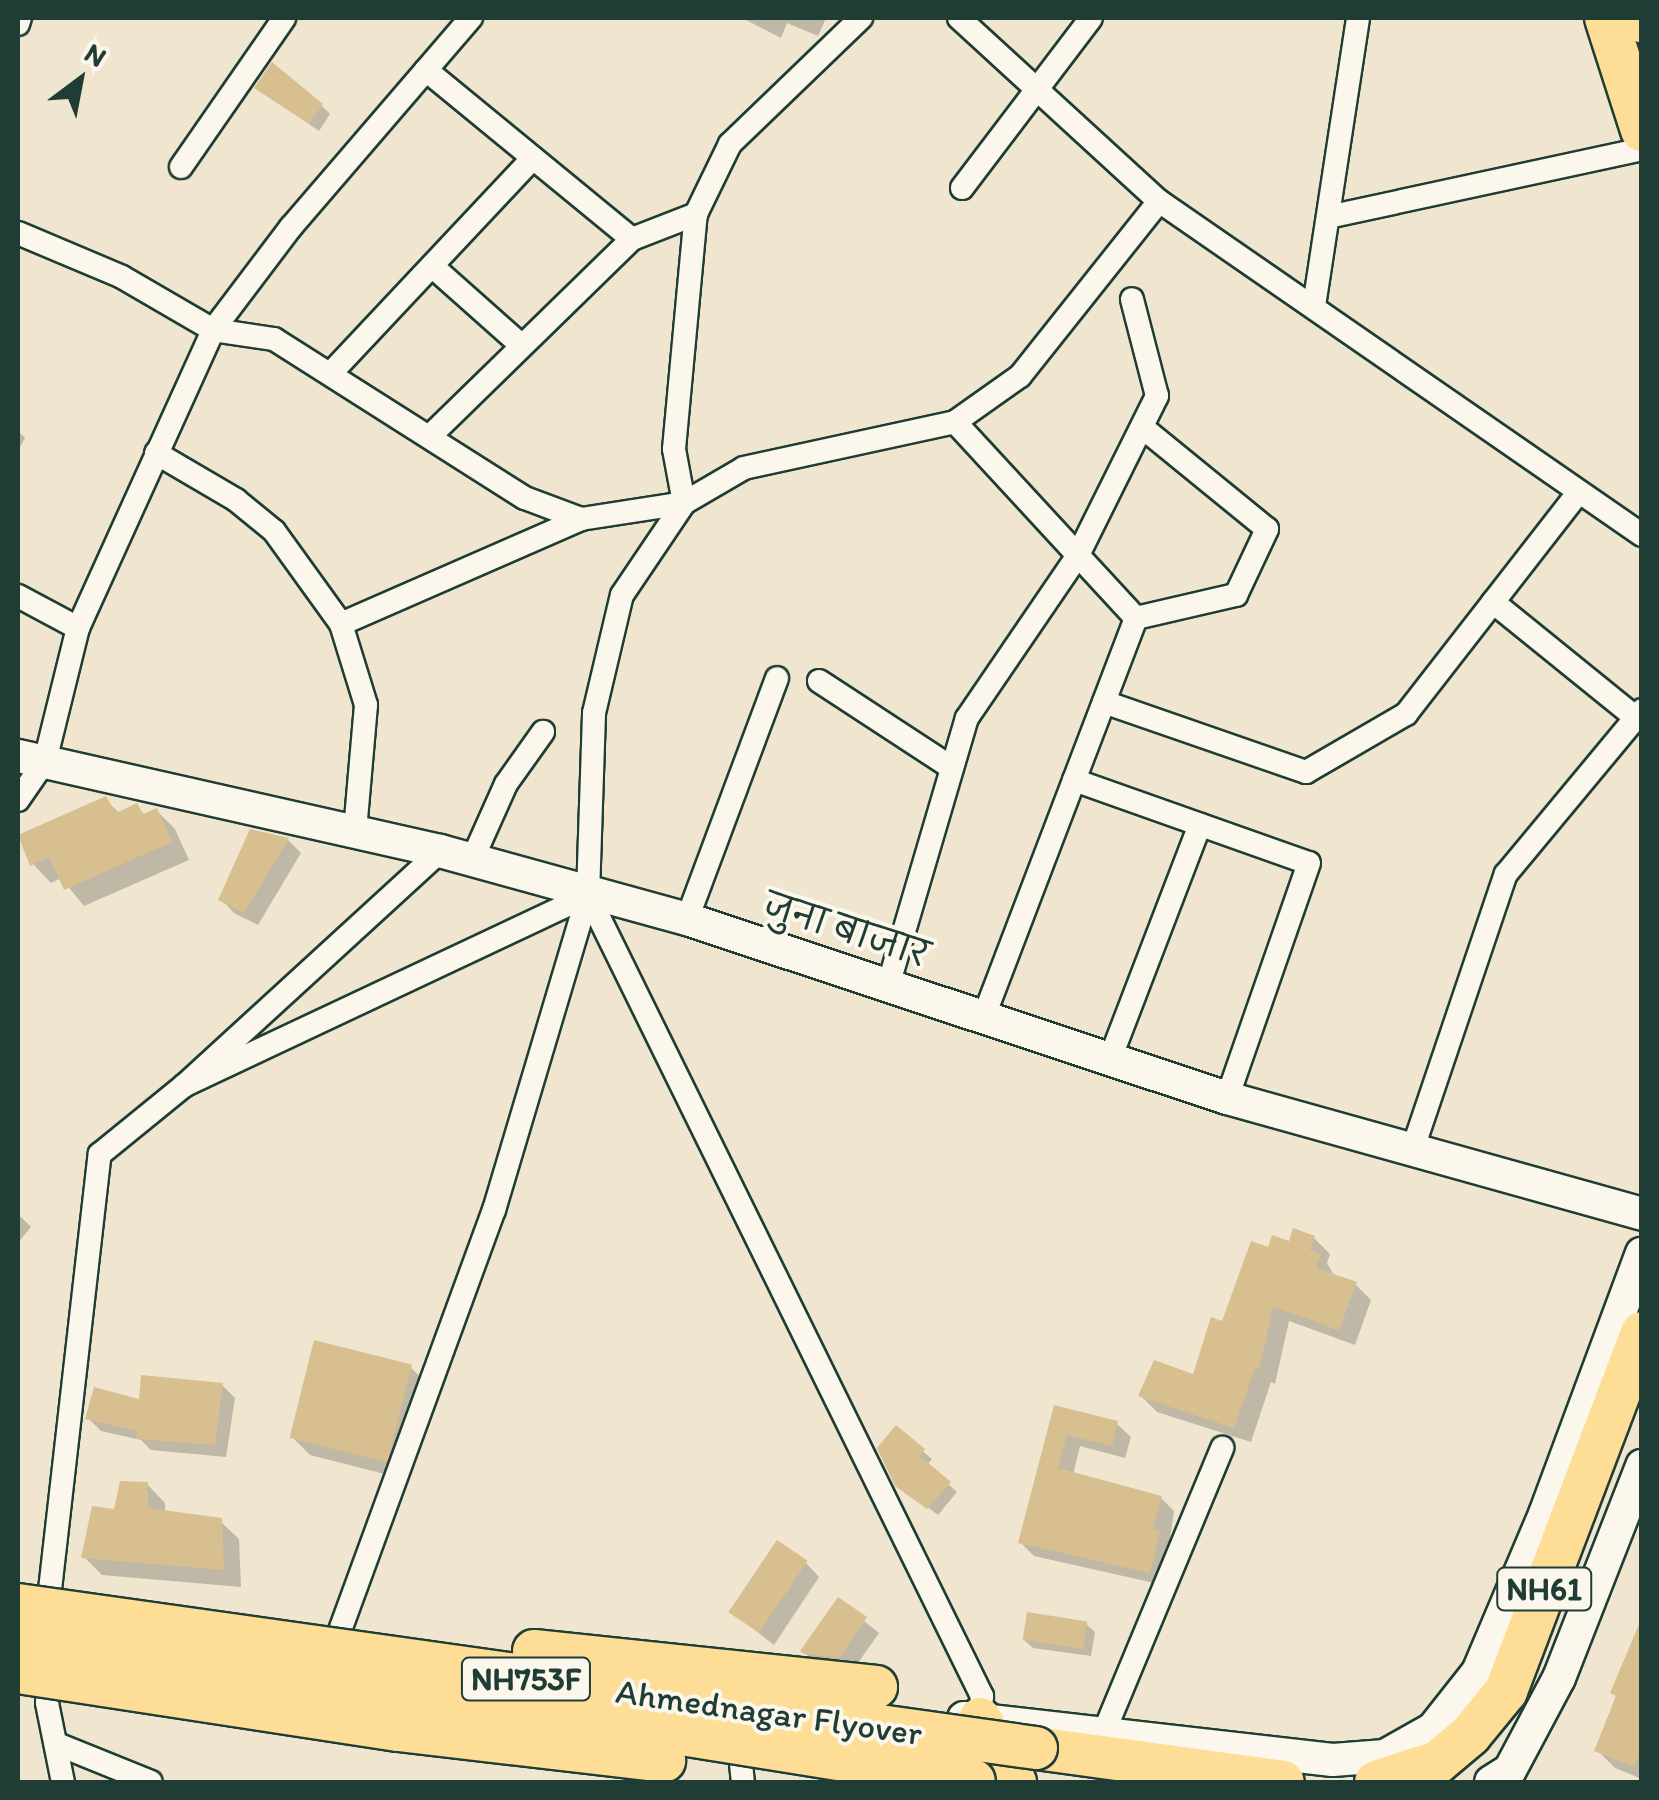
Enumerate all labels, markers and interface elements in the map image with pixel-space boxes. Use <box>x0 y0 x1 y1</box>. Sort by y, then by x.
north arrow <box>30 30 130 130</box>
text: N <box>79 35 113 74</box>
street label: जुना बाजार <box>759 884 935 976</box>
road number: NH61 <box>1494 1562 1594 1616</box>
road number: NH753F <box>458 1652 594 1706</box>
street label: Ahmednagar Flyover <box>613 1670 925 1754</box>

